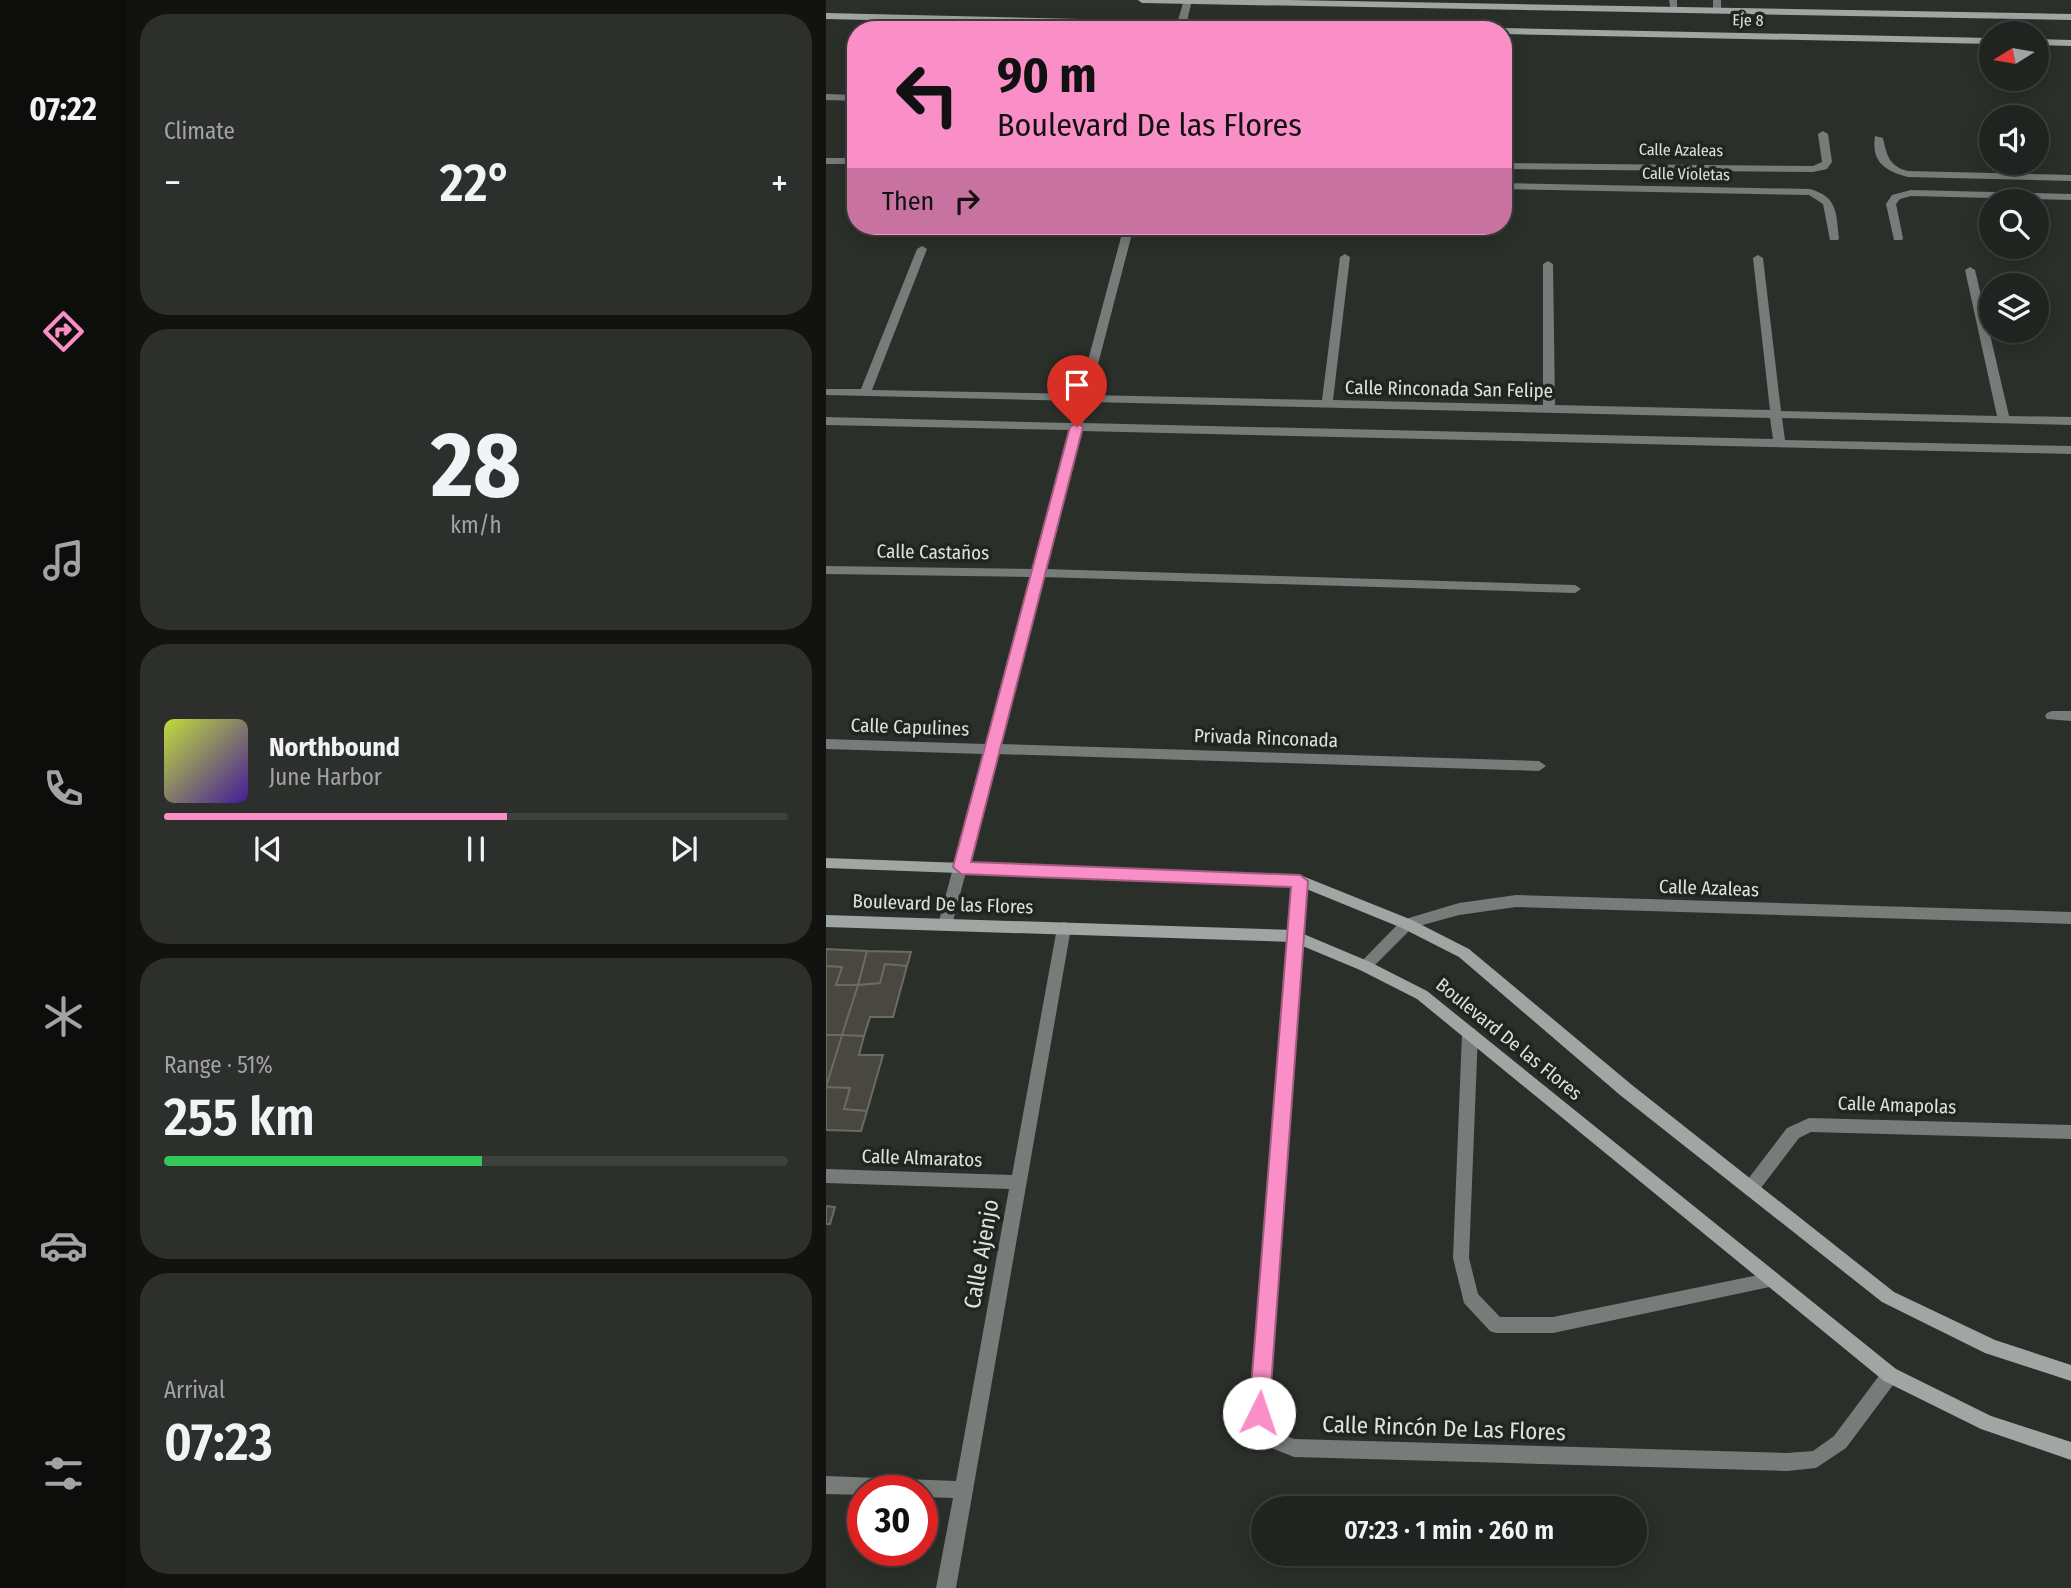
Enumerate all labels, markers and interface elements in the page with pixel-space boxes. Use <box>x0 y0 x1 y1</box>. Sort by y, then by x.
street label: Eje 8 <box>1732 10 1764 30</box>
north arrow <box>1979 21 2049 91</box>
map controls <box>1979 21 2049 343</box>
text: 90 m <box>997 46 1097 105</box>
icon: left <box>882 49 973 140</box>
text: 07:22 <box>29 90 97 128</box>
button: sound <box>1979 105 2049 175</box>
text: Boulevard De las Flores <box>997 106 1302 144</box>
text: Climate <box>164 117 235 145</box>
street label: Calle Azaleas <box>1639 140 1724 160</box>
text: 22° <box>440 152 512 215</box>
text: − <box>164 160 181 206</box>
text: + <box>771 160 788 206</box>
street label: Calle Violetas <box>1642 164 1730 184</box>
icon: right <box>948 182 986 220</box>
text: Then <box>882 186 934 217</box>
button: search <box>1979 189 2049 259</box>
button: layers <box>1979 273 2049 343</box>
icon: directions <box>39 307 88 356</box>
pin <box>1047 355 1107 427</box>
icon: arrive <box>1058 366 1096 404</box>
street label: Calle Rinconada San Felipe <box>1345 376 1553 402</box>
text: 28 <box>431 411 521 520</box>
text: km/h <box>450 511 502 539</box>
icon: music <box>39 536 88 585</box>
street label: Calle Castaños <box>876 540 990 564</box>
street label: Calle Capulines <box>850 713 970 741</box>
street label: Privada Rinconada <box>1194 724 1338 752</box>
text: Northbound <box>269 732 400 763</box>
text: June Harbor <box>269 763 382 791</box>
icon: phone <box>39 764 88 813</box>
icon: previous <box>249 830 287 868</box>
icon: pause <box>457 830 495 868</box>
icon: next <box>665 830 703 868</box>
street label: Calle Azaleas <box>1659 875 1759 901</box>
street label: Boulevard De las Flores <box>852 889 1034 919</box>
street label: Boulevard De las Flores <box>1431 973 1587 1105</box>
icon: climate <box>39 992 88 1041</box>
text: Range · 51% <box>164 1051 273 1079</box>
text: 255 km <box>164 1086 315 1149</box>
street label: Calle Amapolas <box>1837 1091 1957 1119</box>
street label: Calle Almaratos <box>861 1144 983 1172</box>
street label: Calle Ajenjo <box>958 1197 1004 1311</box>
icon: car <box>39 1221 88 1270</box>
text: Arrival <box>164 1376 225 1404</box>
position arrow <box>1222 1376 1296 1450</box>
street label: Calle Rincón De Las Flores <box>1322 1410 1566 1446</box>
text: 07:23 <box>164 1411 273 1474</box>
icon: filters <box>39 1449 88 1498</box>
speed limit sign: 30 <box>847 1475 938 1566</box>
text: 07:23 · 1 min · 260 m <box>1344 1515 1554 1546</box>

